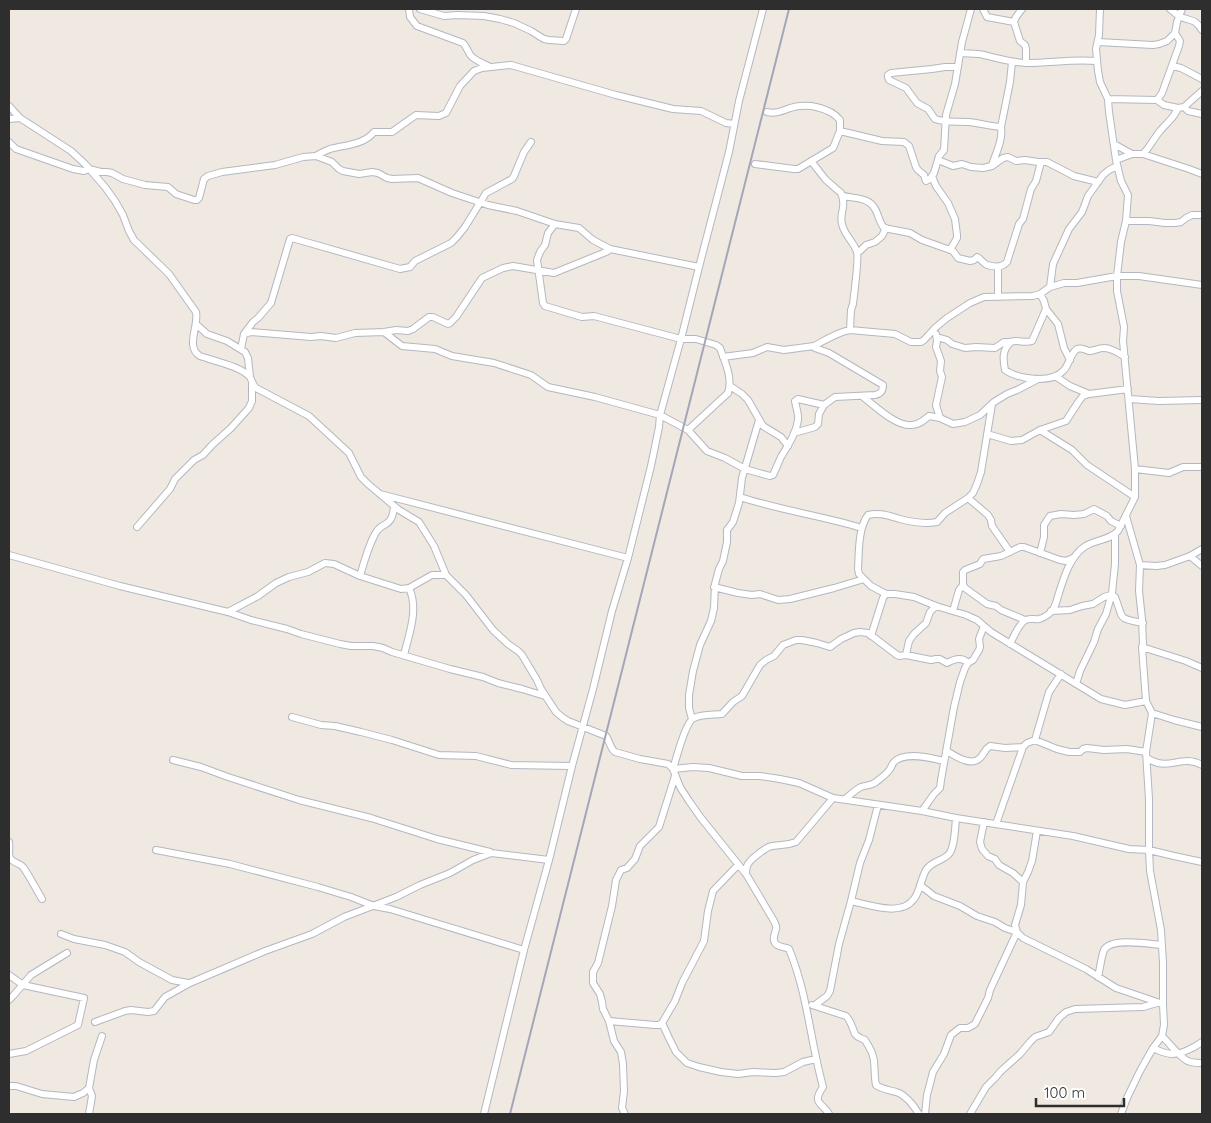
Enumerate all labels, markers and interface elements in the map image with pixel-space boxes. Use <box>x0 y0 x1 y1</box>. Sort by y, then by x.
scale bar <box>1036 1076 1124 1108</box>
text: 100 m <box>1044 1083 1085 1102</box>

